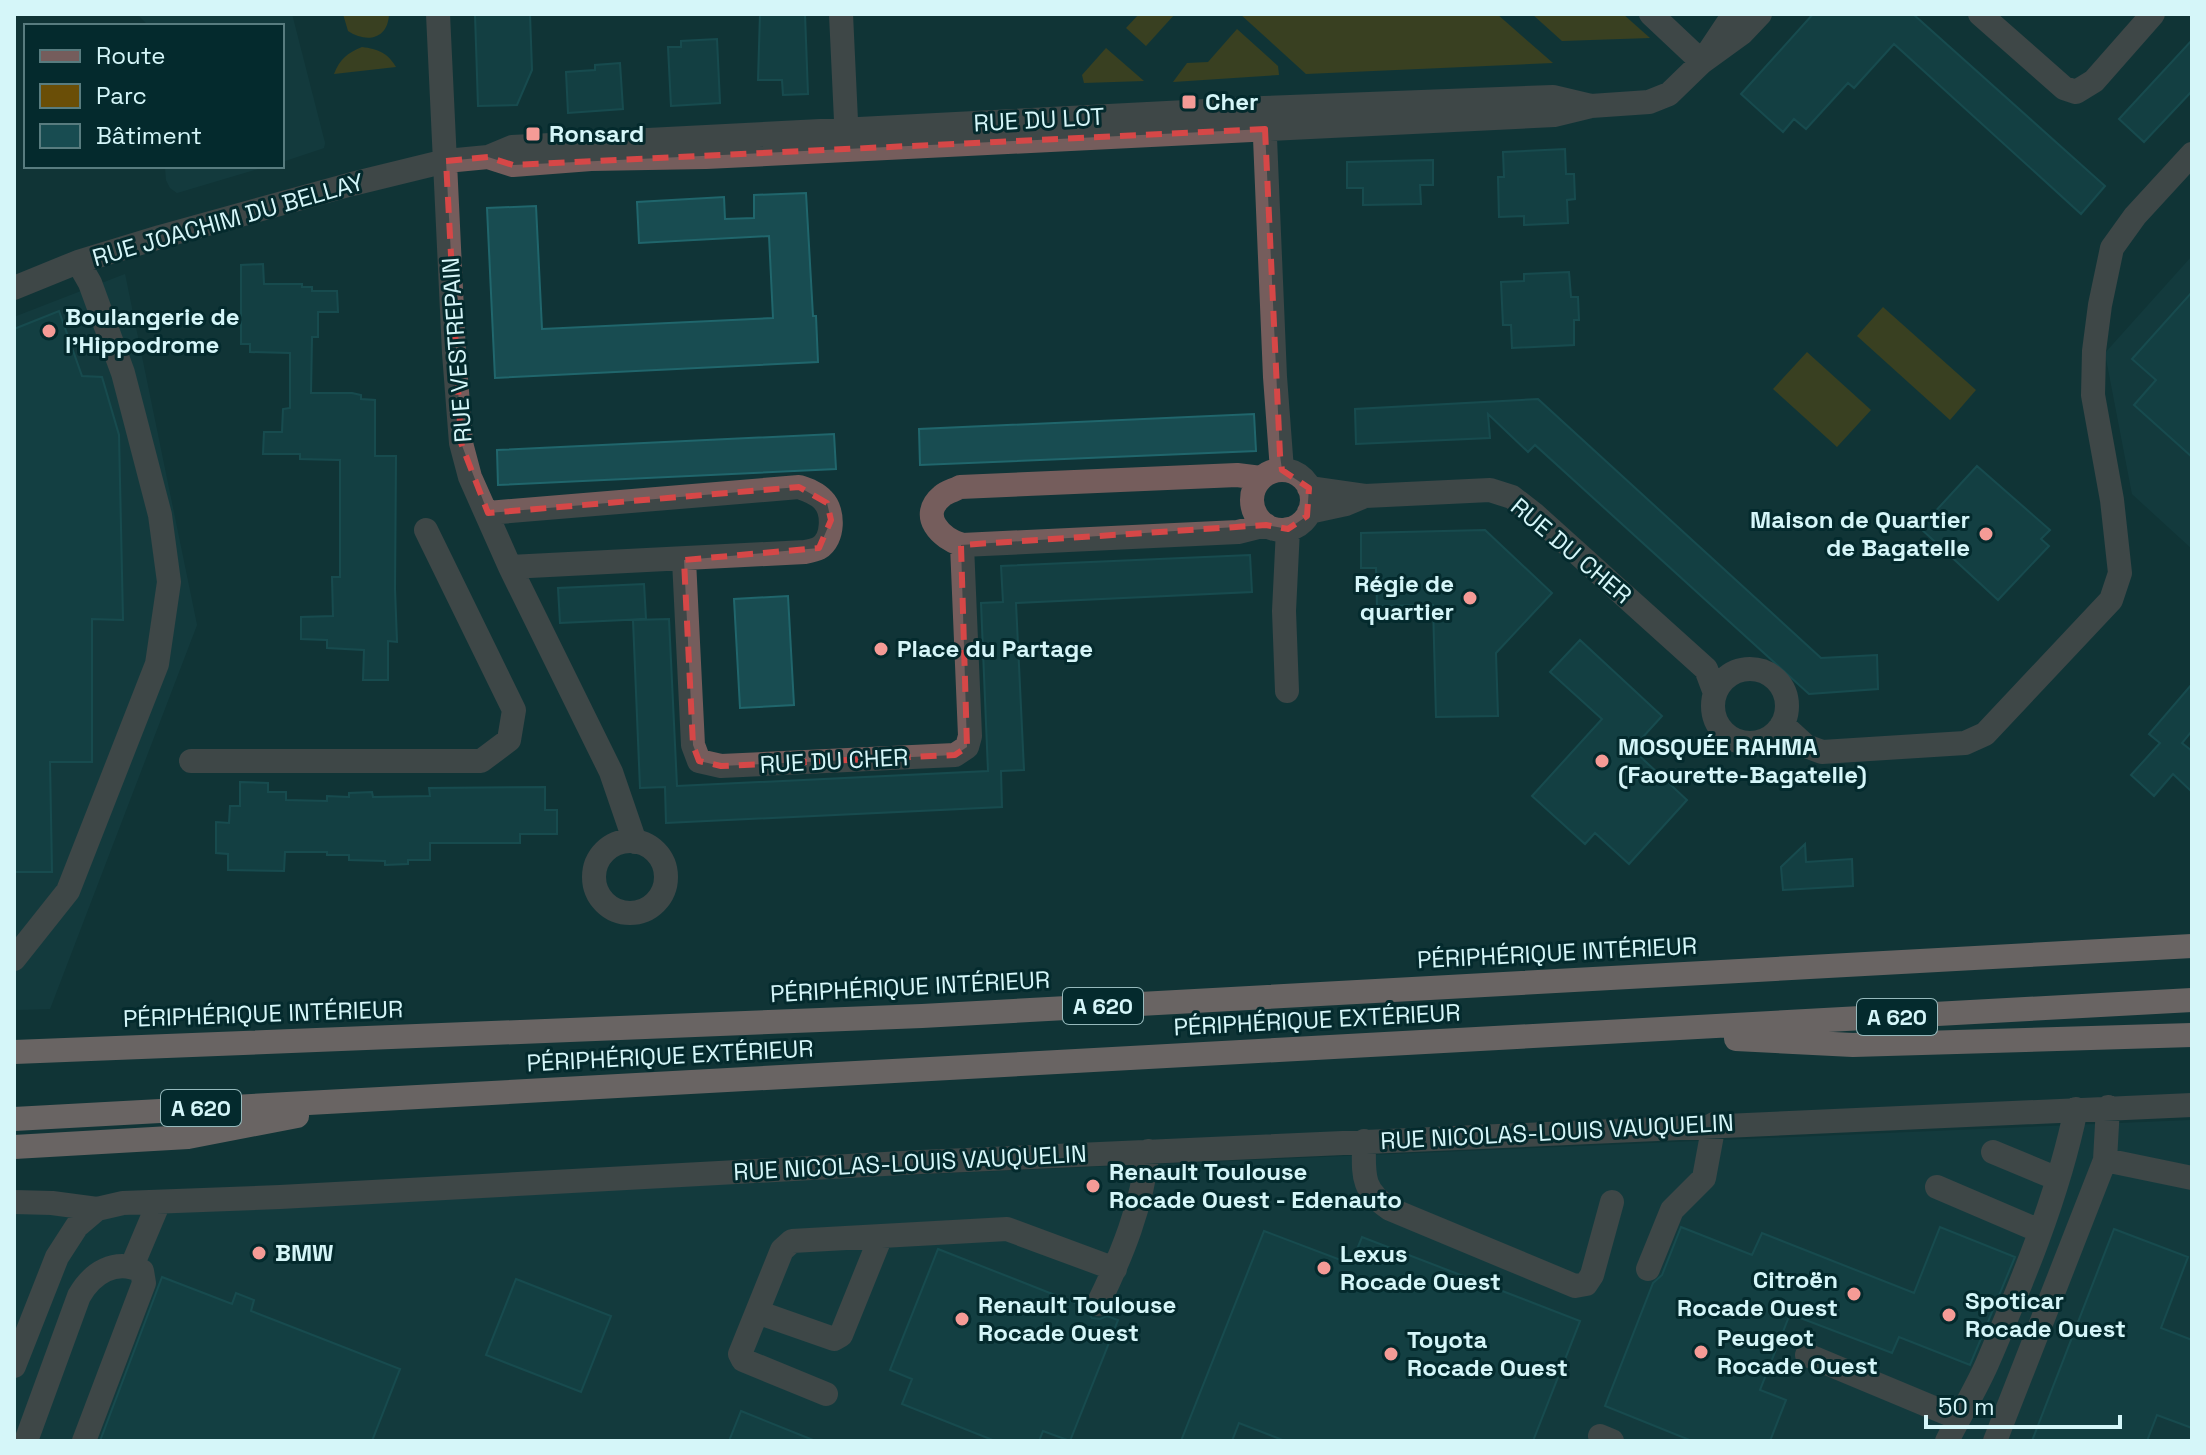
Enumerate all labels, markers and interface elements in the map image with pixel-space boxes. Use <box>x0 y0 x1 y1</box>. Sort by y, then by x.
legend <box>24 24 284 168</box>
text: Route <box>96 40 165 71</box>
text: Parc <box>96 80 147 111</box>
place label: Cher <box>1205 86 1259 117</box>
marker: Cher <box>1180 93 1198 111</box>
street label: RUE DU LOT <box>973 101 1105 138</box>
place label: Ronsard <box>549 118 644 149</box>
text: Bâtiment <box>96 120 202 151</box>
marker: Ronsard <box>524 125 542 143</box>
street label: RUE JOACHIM DU BELLAY <box>89 166 368 273</box>
street label: RUE VESTREPAIN <box>435 256 478 444</box>
place label: Boulangerie de l'Hippodrome <box>65 301 240 360</box>
marker: Boulangerie de l'Hippodrome <box>40 322 58 340</box>
street label: RUE DU CHER <box>1504 491 1638 610</box>
place label: Maison de Quartier de Bagatelle <box>1750 504 1970 563</box>
marker: Maison de Quartier de Bagatelle <box>1977 525 1995 543</box>
place label: Régie de quartier <box>1354 568 1454 627</box>
marker: Régie de quartier <box>1461 589 1479 607</box>
place label: Place du Partage <box>897 633 1093 664</box>
marker: Place du Partage <box>872 640 890 658</box>
place label: MOSQUÉE RAHMA (Faourette-Bagatelle) <box>1618 731 1867 790</box>
street label: RUE DU CHER <box>759 741 909 780</box>
marker: MOSQUÉE RAHMA (Faourette-Bagatelle) <box>1593 752 1611 770</box>
street label: PÉRIPHÉRIQUE INTÉRIEUR <box>1416 930 1698 975</box>
street label: PÉRIPHÉRIQUE INTÉRIEUR <box>769 964 1051 1009</box>
road number: A 620 <box>1063 988 1143 1024</box>
street label: PÉRIPHÉRIQUE INTÉRIEUR <box>122 993 404 1034</box>
street label: PÉRIPHÉRIQUE EXTÉRIEUR <box>1173 997 1461 1043</box>
road number: A 620 <box>1857 999 1937 1035</box>
street label: PÉRIPHÉRIQUE EXTÉRIEUR <box>526 1033 814 1079</box>
road number: A 620 <box>161 1090 241 1126</box>
street label: RUE NICOLAS-LOUIS VAUQUELIN <box>1380 1107 1734 1156</box>
street label: RUE NICOLAS-LOUIS VAUQUELIN <box>733 1138 1087 1187</box>
place label: Renault Toulouse Rocade Ouest - Edenauto <box>1109 1156 1402 1215</box>
marker: Renault Toulouse Rocade Ouest - Edenauto <box>1084 1177 1102 1195</box>
place label: BMW <box>275 1237 334 1268</box>
place label: Lexus Rocade Ouest <box>1340 1238 1501 1297</box>
marker: BMW <box>250 1244 268 1262</box>
marker: Lexus Rocade Ouest <box>1315 1259 1333 1277</box>
place label: Citroën Rocade Ouest <box>1677 1264 1838 1323</box>
marker: Citroën Rocade Ouest <box>1845 1285 1863 1303</box>
place label: Spoticar Rocade Ouest <box>1965 1285 2126 1344</box>
place label: Renault Toulouse Rocade Ouest <box>978 1289 1176 1348</box>
marker: Spoticar Rocade Ouest <box>1940 1306 1958 1324</box>
marker: Renault Toulouse Rocade Ouest <box>953 1310 971 1328</box>
place label: Peugeot Rocade Ouest <box>1717 1322 1878 1381</box>
place label: Toyota Rocade Ouest <box>1407 1324 1568 1383</box>
marker: Peugeot Rocade Ouest <box>1692 1343 1710 1361</box>
marker: Toyota Rocade Ouest <box>1382 1345 1400 1363</box>
scale bar <box>1926 1379 2120 1429</box>
text: 50 m <box>1938 1391 1995 1422</box>

